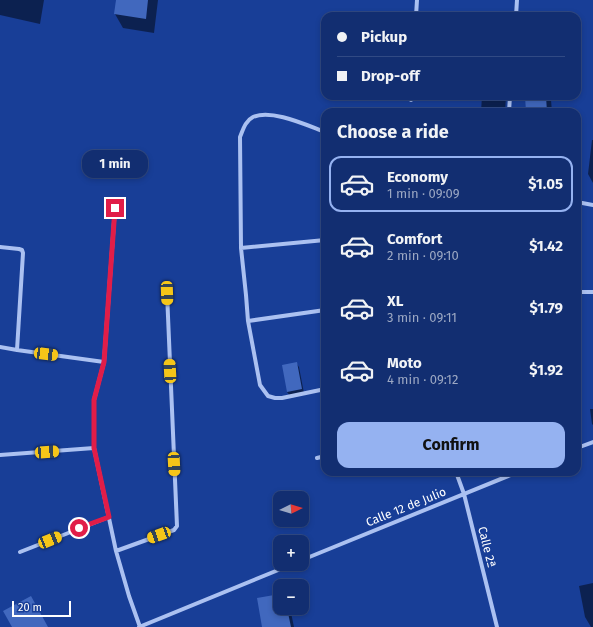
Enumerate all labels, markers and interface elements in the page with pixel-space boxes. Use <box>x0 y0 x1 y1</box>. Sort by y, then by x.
text: Pickup <box>361 28 407 46</box>
text: Drop-off <box>361 67 420 85</box>
text: Choose a ride <box>337 121 449 143</box>
callout: 1 min <box>82 150 148 178</box>
text: 1 min <box>99 156 131 171</box>
icon: car <box>339 166 375 202</box>
text: Economy <box>387 168 448 186</box>
text: $1.05 <box>528 175 563 193</box>
text: 1 min · 09:09 <box>387 186 460 201</box>
route end <box>106 199 124 217</box>
icon: car <box>339 228 375 264</box>
text: Comfort <box>387 230 443 248</box>
text: $1.42 <box>529 237 563 255</box>
text: 2 min · 09:10 <box>387 248 459 263</box>
car <box>161 281 173 305</box>
icon: car <box>339 290 375 326</box>
text: XL <box>387 292 403 310</box>
text: $1.79 <box>530 299 563 317</box>
text: 3 min · 09:11 <box>387 310 457 325</box>
car <box>33 347 59 361</box>
icon: car <box>339 352 375 388</box>
text: Moto <box>387 354 422 372</box>
car <box>163 359 177 383</box>
text: $1.92 <box>529 361 563 379</box>
text: 4 min · 09:12 <box>387 372 458 387</box>
button: Confirm <box>337 422 565 468</box>
car <box>35 445 59 459</box>
car <box>167 452 181 476</box>
street label: Calle 12 de Julio <box>364 485 448 529</box>
north arrow <box>273 491 309 527</box>
map controls <box>273 491 309 615</box>
route start <box>70 519 88 537</box>
car <box>146 525 172 545</box>
street label: Calle 2ª <box>475 525 499 569</box>
car <box>37 530 63 550</box>
button: + <box>273 535 309 571</box>
button: − <box>273 579 309 615</box>
scale bar <box>12 599 71 618</box>
text: 20 m <box>18 601 42 614</box>

